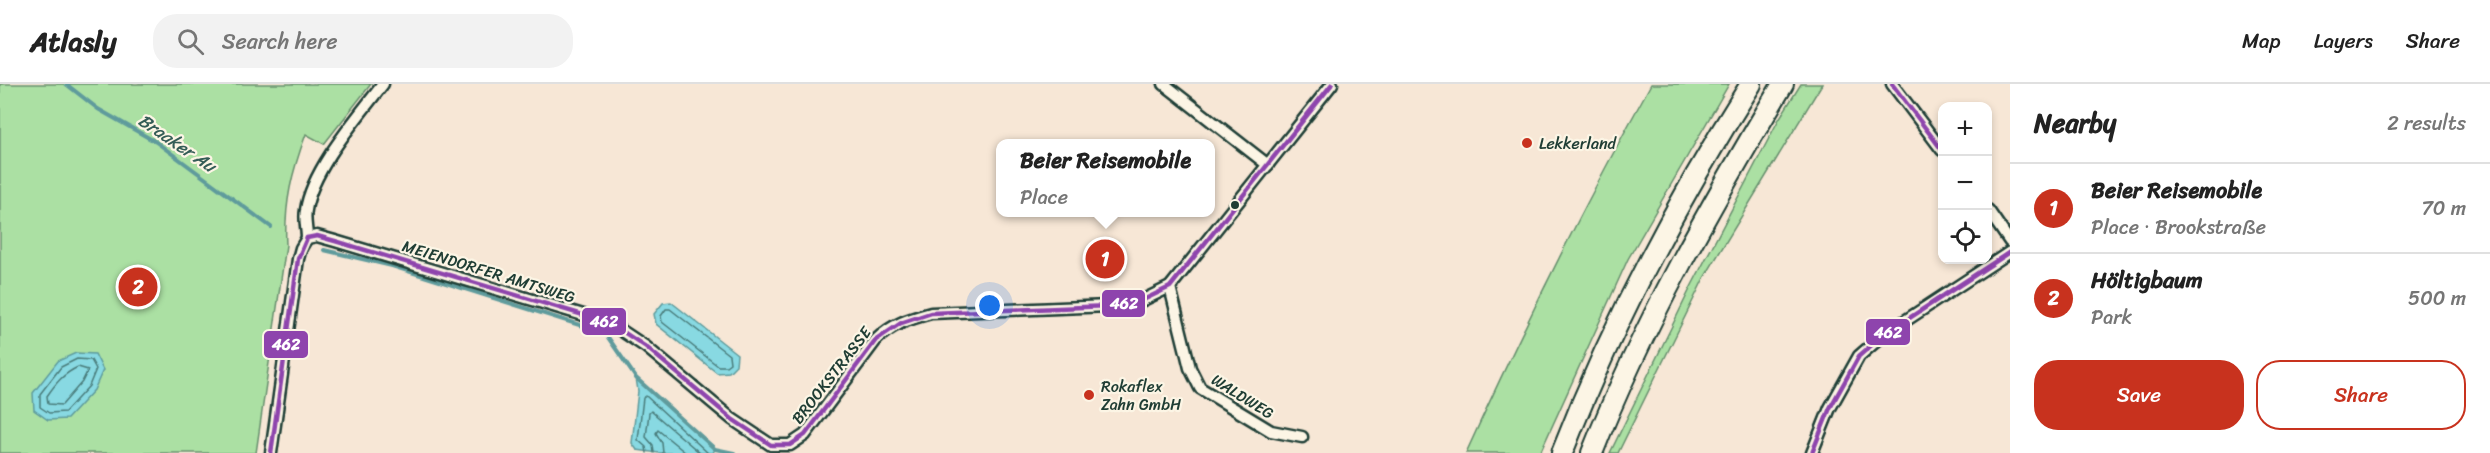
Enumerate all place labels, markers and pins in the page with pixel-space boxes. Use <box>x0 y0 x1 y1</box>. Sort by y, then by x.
place label: Lekkerland <box>1539 129 1618 158</box>
marker: Lekkerland <box>1520 136 1534 150</box>
unlabelled marker <box>1229 199 1241 211</box>
pin: 1 <box>1086 236 1124 282</box>
pin: 2 <box>118 264 158 310</box>
place label: Rokaflex Zahn GmbH <box>1101 372 1181 419</box>
marker: Rokaflex Zahn GmbH <box>1082 388 1096 402</box>

